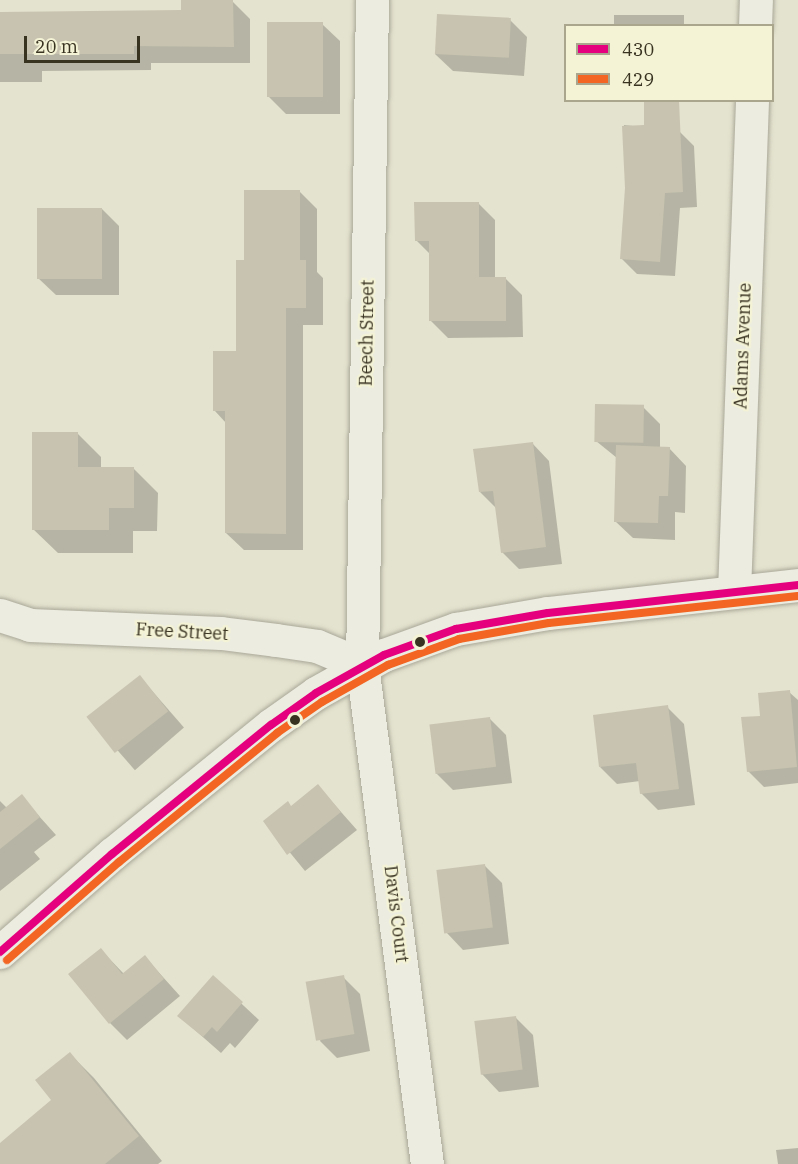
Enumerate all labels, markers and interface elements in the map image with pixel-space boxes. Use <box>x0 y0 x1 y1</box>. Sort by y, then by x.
scale bar <box>27 24 142 62</box>
legend <box>564 24 774 102</box>
text: 20 m <box>35 35 78 58</box>
text: 430 <box>622 38 654 61</box>
text: 429 <box>622 68 654 91</box>
street label: Beech Street <box>355 280 379 386</box>
street label: Adams Avenue <box>730 282 756 410</box>
street label: Free Street <box>135 619 229 645</box>
unlabelled marker <box>414 636 426 648</box>
unlabelled marker <box>289 714 301 726</box>
street label: Davis Court <box>379 864 413 964</box>

